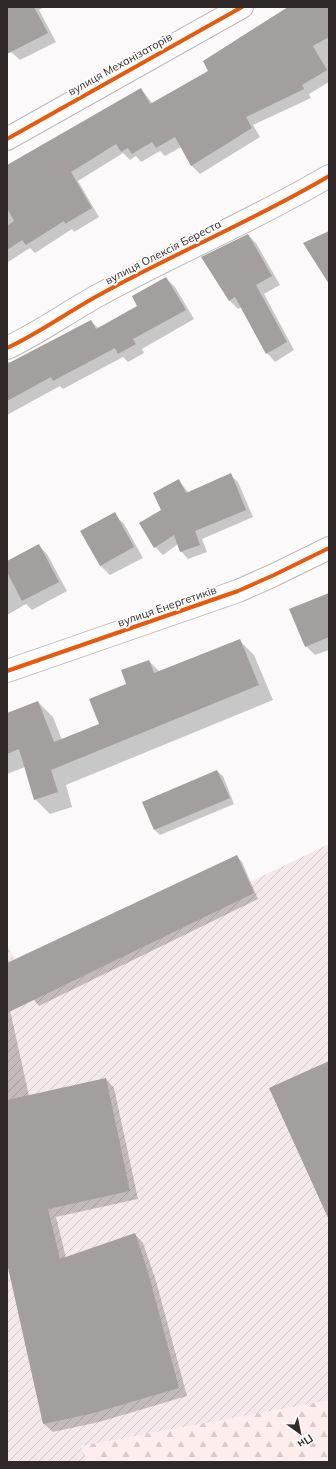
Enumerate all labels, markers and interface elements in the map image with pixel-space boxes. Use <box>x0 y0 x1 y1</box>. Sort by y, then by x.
street label: вулиця Механізаторів <box>65 30 175 98</box>
street label: вулиця Олексія Береста <box>103 217 223 287</box>
street label: вулиця Енергетиків <box>116 583 218 629</box>
north arrow <box>280 1413 320 1453</box>
text: Пн <box>295 1431 316 1452</box>

